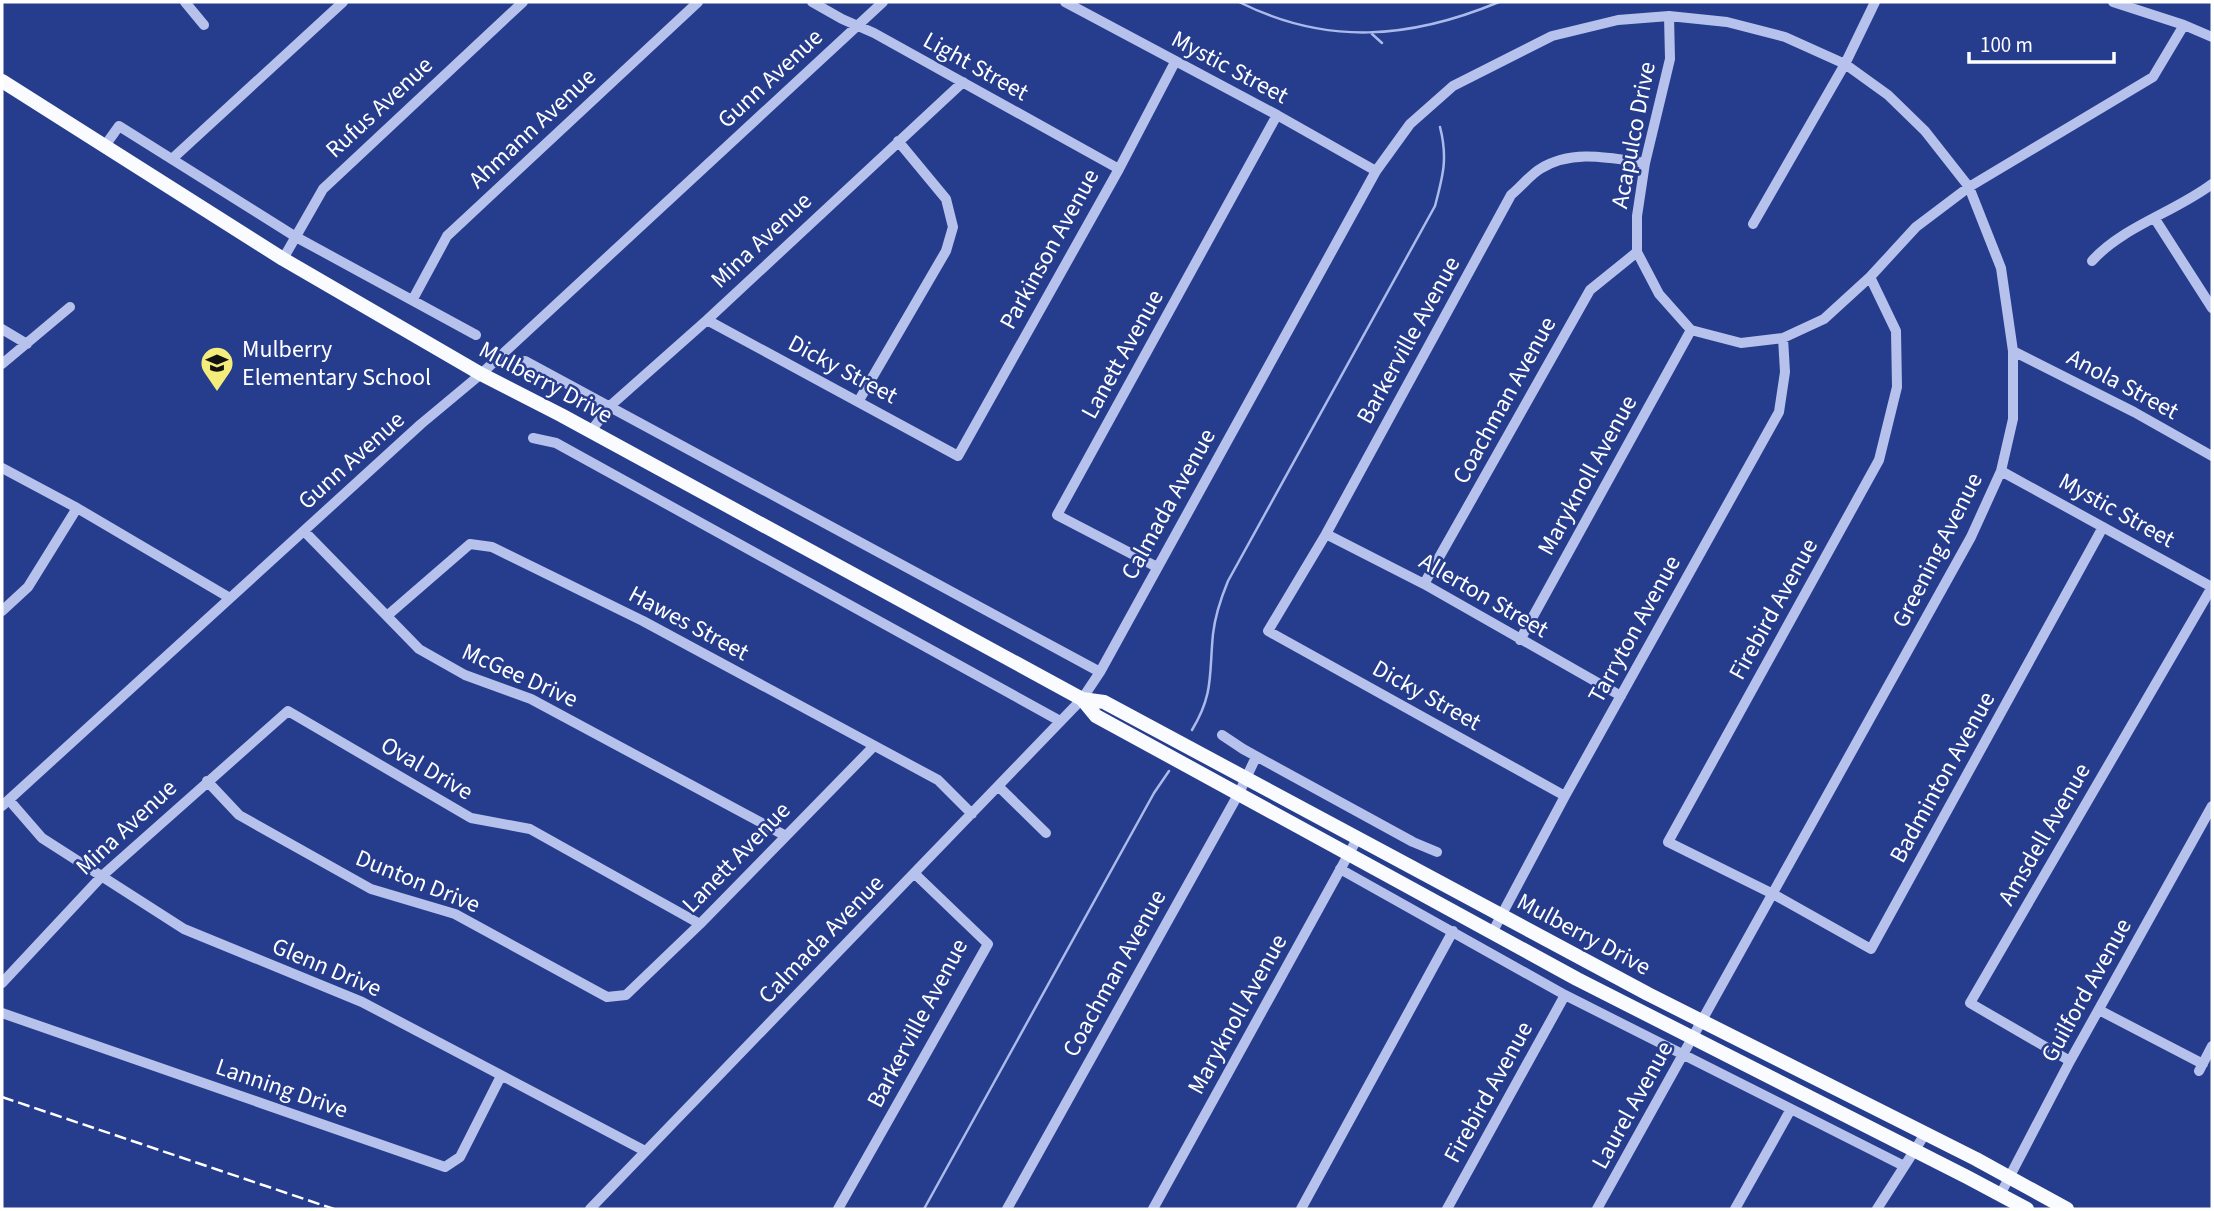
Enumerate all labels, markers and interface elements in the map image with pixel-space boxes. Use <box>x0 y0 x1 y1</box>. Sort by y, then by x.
street label: Gunn Avenue <box>710 20 831 136</box>
scale bar <box>1969 21 2114 65</box>
street label: Mystic Street <box>1165 22 1295 113</box>
street label: Light Street <box>917 23 1035 110</box>
text: 100 m <box>1980 30 2033 60</box>
street label: Rufus Avenue <box>318 48 441 166</box>
street label: Acapulco Drive <box>1602 59 1665 211</box>
street label: Ahmann Avenue <box>461 60 604 197</box>
street label: Parkinson Avenue <box>991 163 1108 336</box>
street label: Mina Avenue <box>703 184 820 297</box>
street label: Barkerville Avenue <box>1348 250 1469 430</box>
street label: Lanett Avenue <box>1072 283 1172 425</box>
street label: Coachman Avenue <box>1444 310 1565 490</box>
street label: Dicky Street <box>782 326 904 413</box>
place label: Mulberry Elementary School <box>242 332 431 395</box>
street label: Mulberry Drive <box>473 332 619 432</box>
street label: Anola Street <box>2061 340 2185 429</box>
school or university icon: Mulberry Elementary School <box>198 344 236 393</box>
street label: Maryknoll Avenue <box>1529 389 1646 562</box>
street label: Gunn Avenue <box>290 403 412 518</box>
street label: Calmada Avenue <box>1112 422 1224 586</box>
street label: Mystic Street <box>2052 464 2181 557</box>
street label: Greening Avenue <box>1883 467 1992 634</box>
street label: Firebird Avenue <box>1720 532 1827 686</box>
street label: Allerton Street <box>1412 544 1555 647</box>
street label: Tarryton Avenue <box>1579 549 1690 710</box>
street label: Hawes Street <box>622 577 755 670</box>
street label: McGee Drive <box>456 634 583 717</box>
street label: Dicky Street <box>1366 651 1488 740</box>
street label: Badminton Avenue <box>1881 685 2004 869</box>
street label: Oval Drive <box>374 728 480 809</box>
street label: Amsdell Avenue <box>1989 757 2099 912</box>
street label: Mina Avenue <box>68 771 185 884</box>
street label: Lanett Avenue <box>674 794 799 921</box>
street label: Dunton Drive <box>350 841 485 922</box>
street label: Calmada Avenue <box>750 867 892 1012</box>
street label: Coachman Avenue <box>1054 883 1175 1063</box>
street label: Mulberry Drive <box>1511 884 1657 984</box>
street label: Guilford Avenue <box>2032 912 2140 1069</box>
street label: Maryknoll Avenue <box>1179 928 1296 1101</box>
street label: Glenn Drive <box>267 929 387 1006</box>
street label: Barkerville Avenue <box>858 933 977 1114</box>
street label: Firebird Avenue <box>1435 1015 1542 1169</box>
street label: Laurel Avenue <box>1583 1035 1682 1176</box>
street label: Lanning Drive <box>211 1049 353 1127</box>

